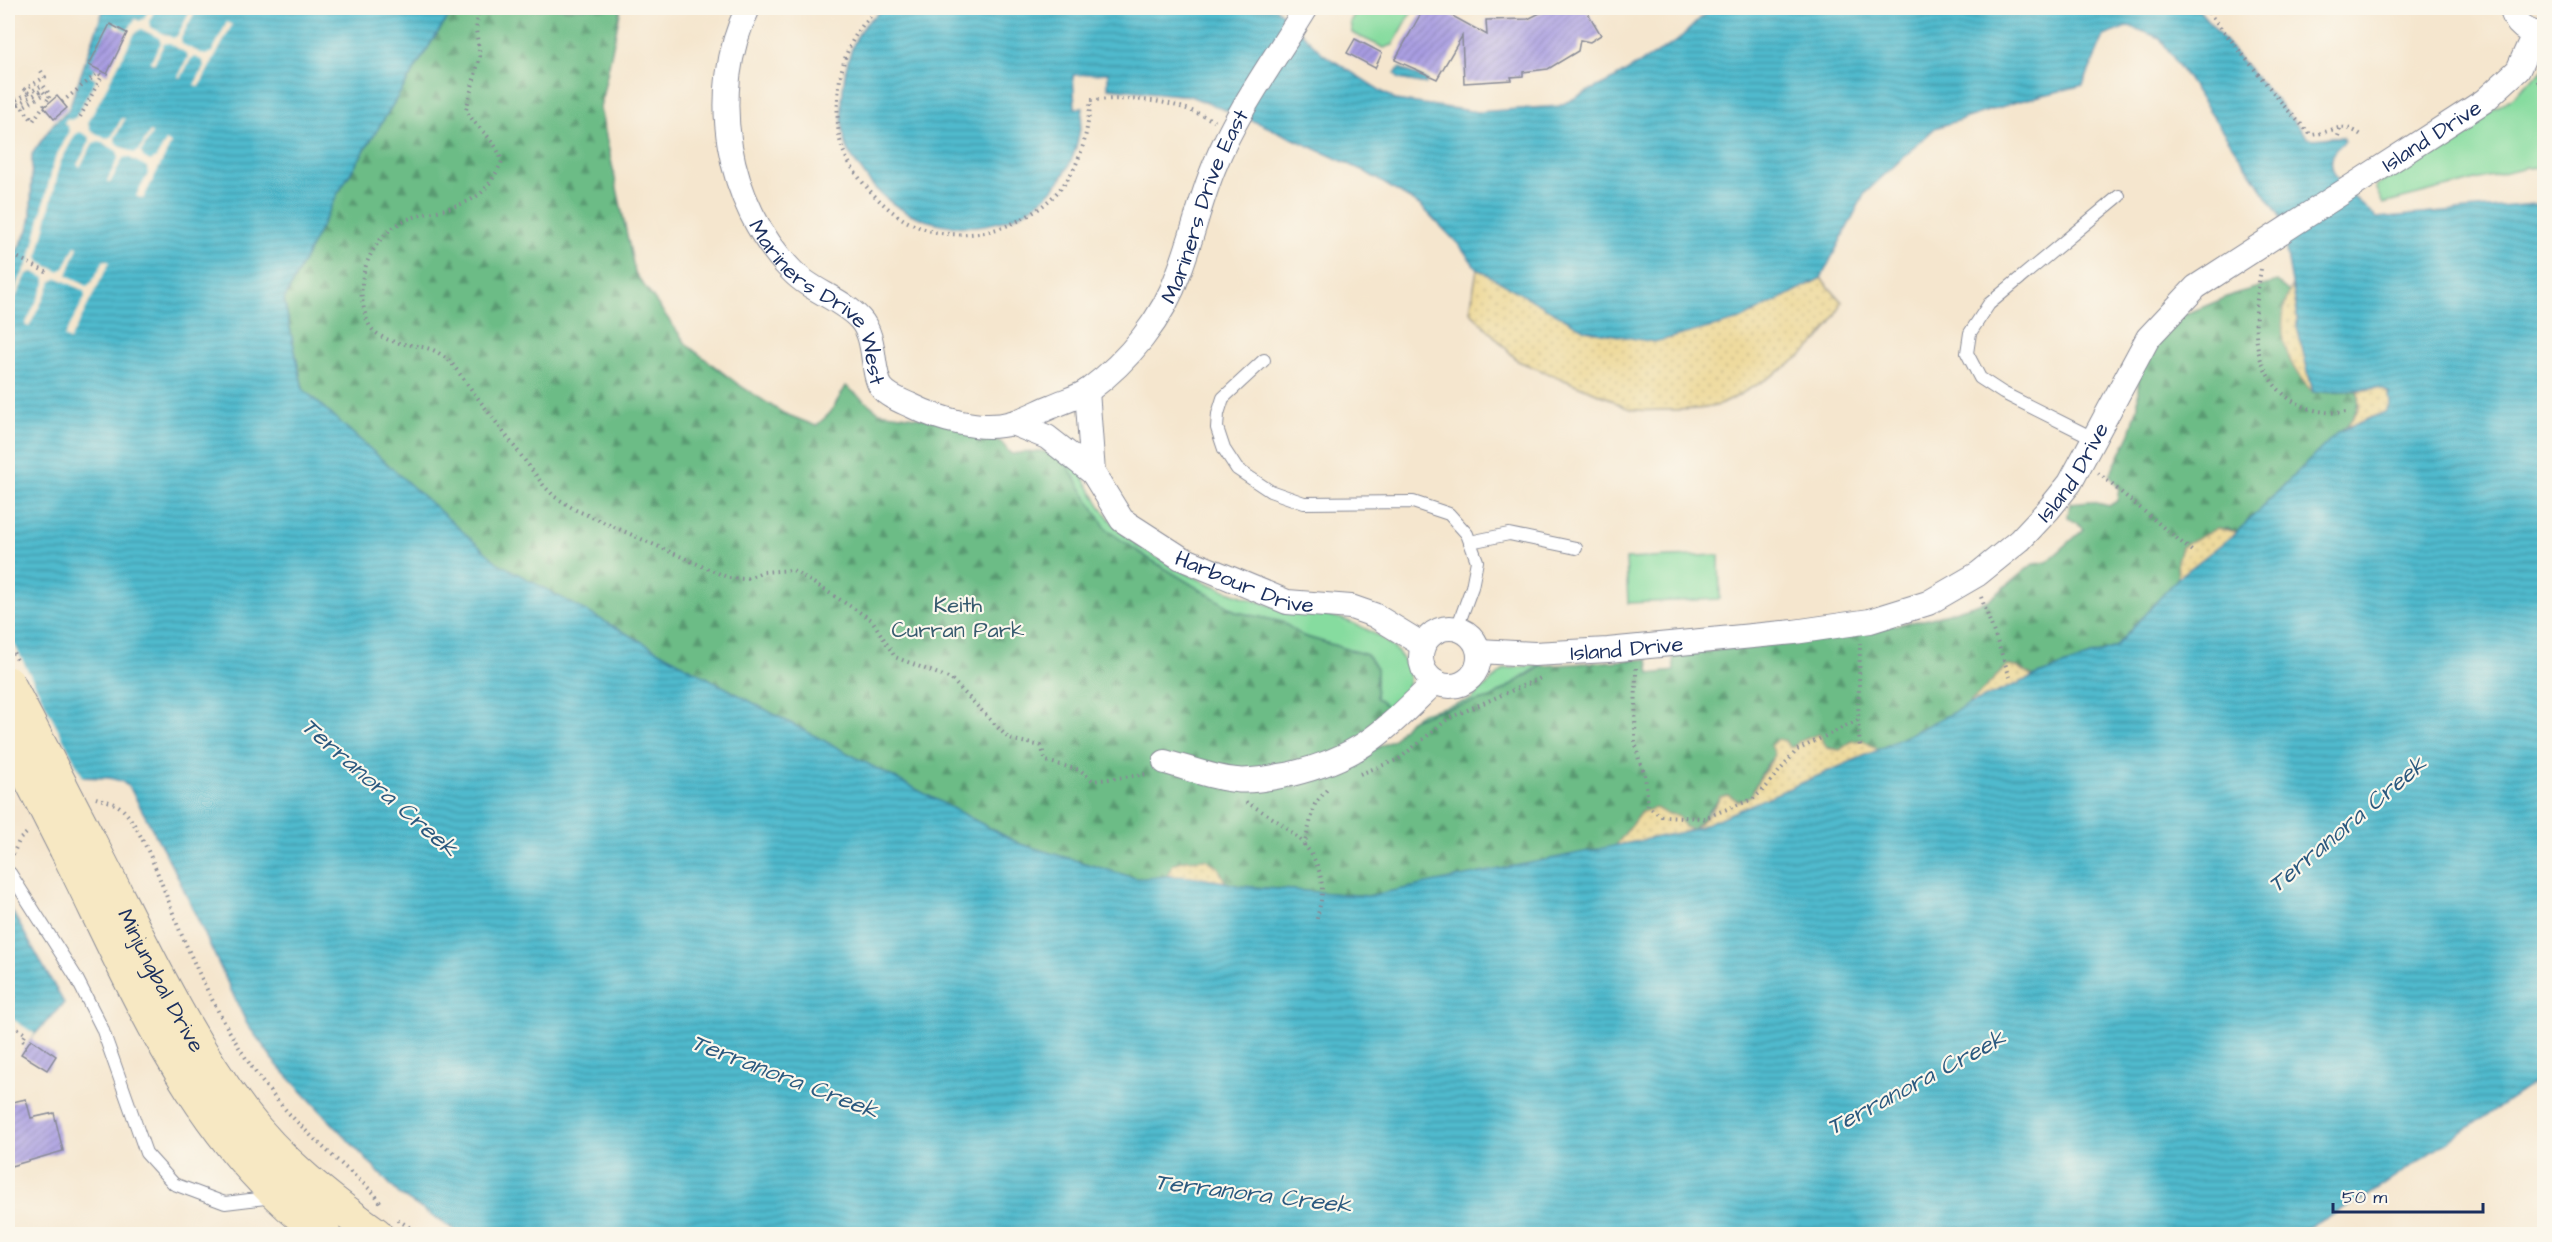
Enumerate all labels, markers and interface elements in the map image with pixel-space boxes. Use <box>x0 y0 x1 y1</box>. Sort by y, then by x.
street label: Island Drive <box>2376 93 2488 180</box>
street label: Mariners Drive East <box>1154 104 1257 309</box>
street label: Mariners Drive West <box>741 214 892 389</box>
street label: Island Drive <box>2030 417 2117 530</box>
street label: Harbour Drive <box>1170 543 1315 621</box>
park label: Keith Curran Park <box>892 590 1025 646</box>
street label: Island Drive <box>1569 629 1685 669</box>
water label: Terranora Creek <box>293 710 466 866</box>
water label: Terranora Creek <box>2261 747 2435 901</box>
street label: Minjungbal Drive <box>109 904 212 1059</box>
water label: Terranora Creek <box>1821 1021 2013 1144</box>
water label: Terranora Creek <box>686 1026 884 1129</box>
water label: Terranora Creek <box>1152 1165 1355 1223</box>
scale bar <box>2333 1176 2483 1214</box>
text: 50 m <box>2342 1185 2387 1210</box>

